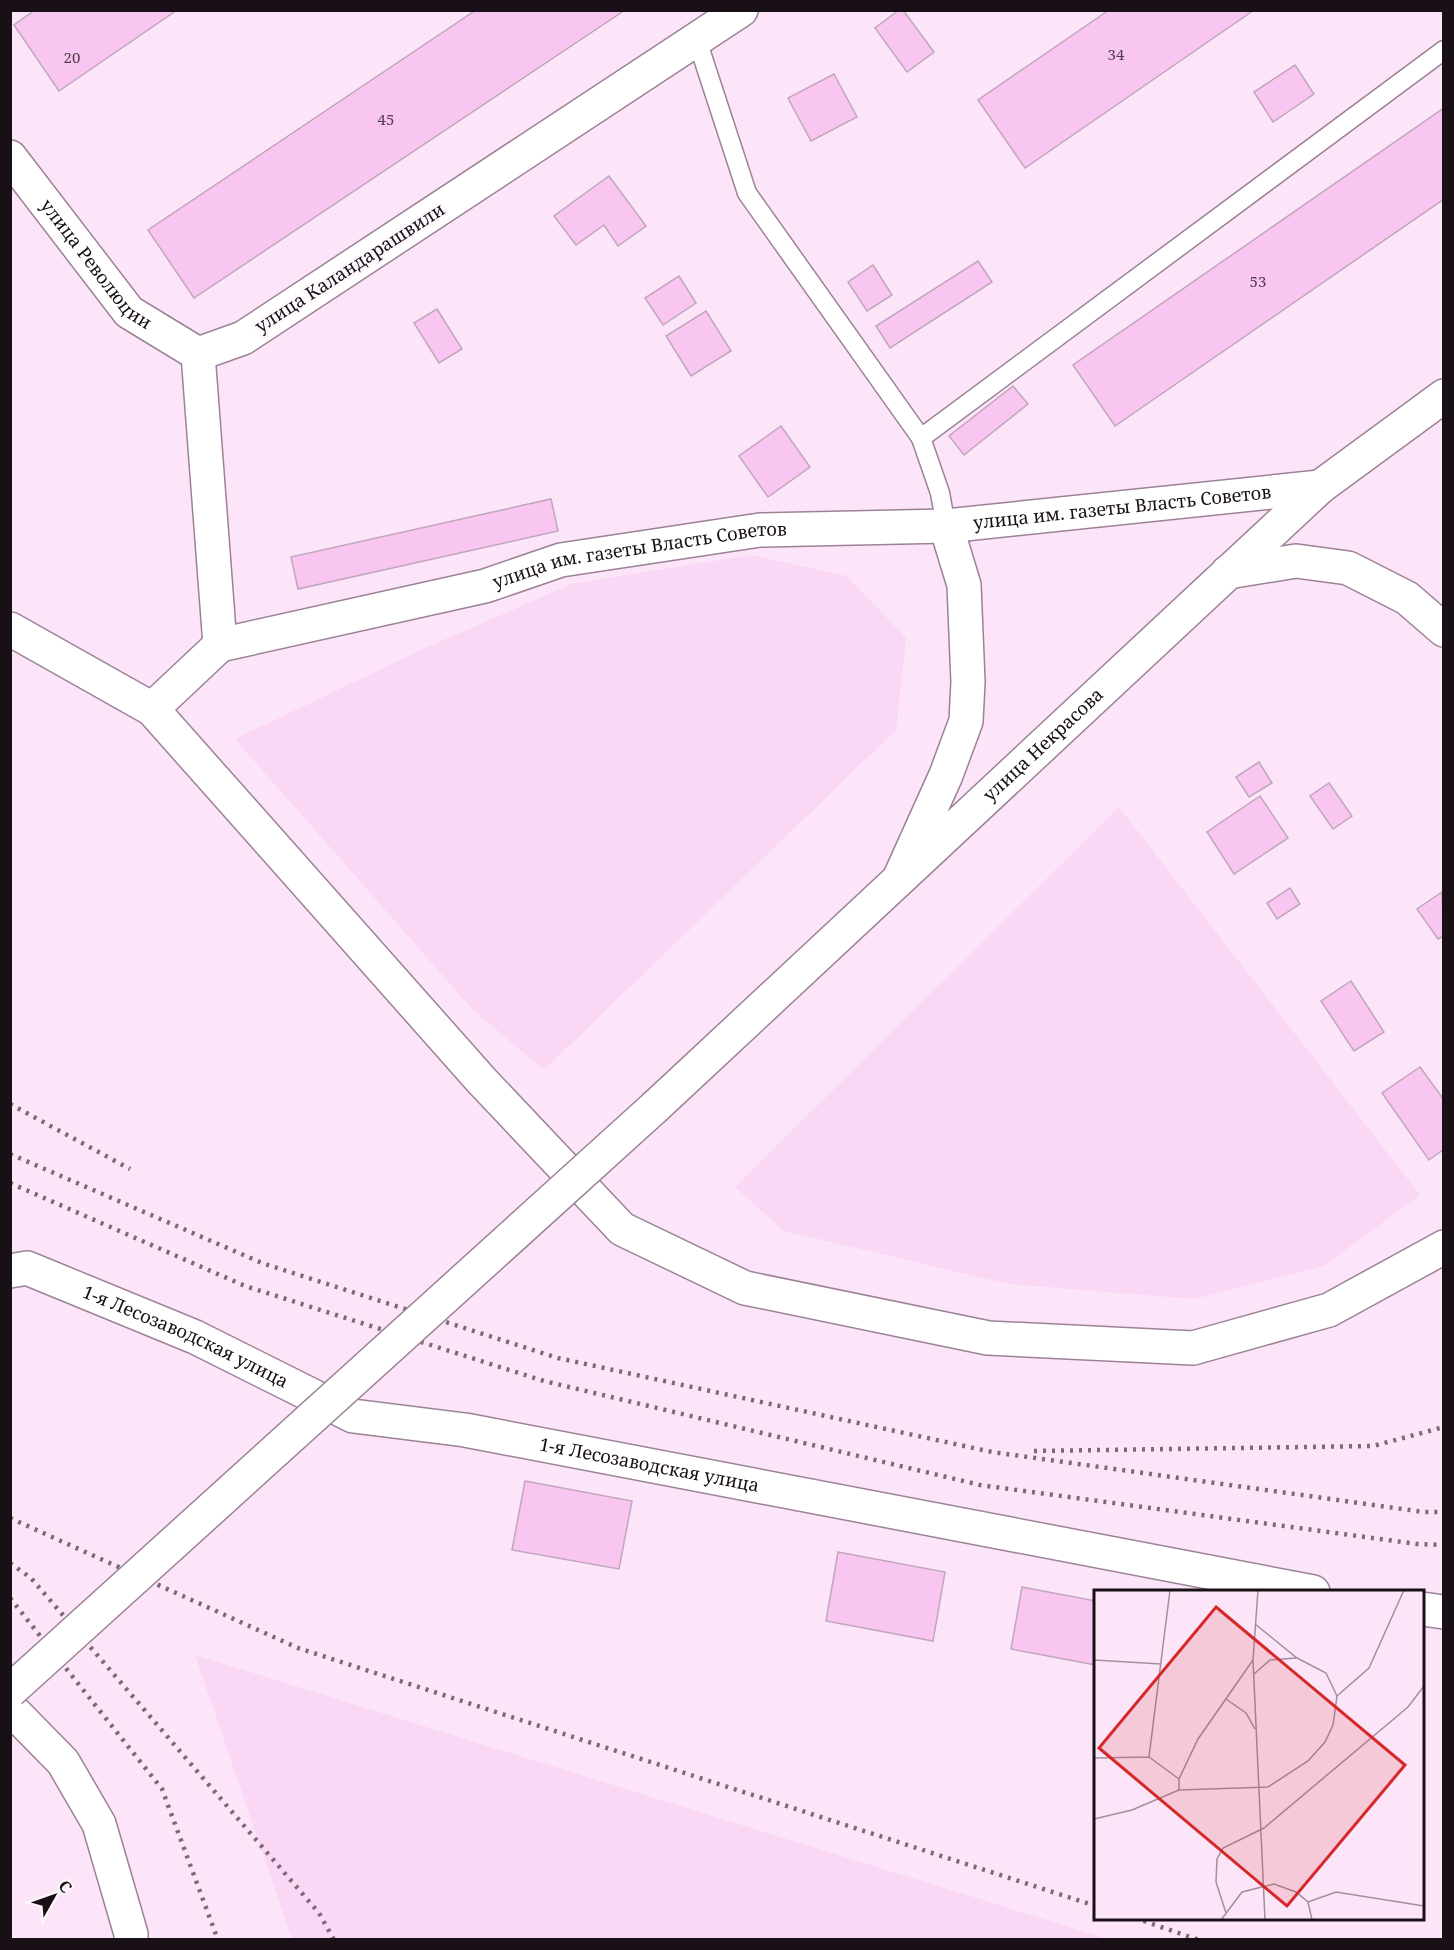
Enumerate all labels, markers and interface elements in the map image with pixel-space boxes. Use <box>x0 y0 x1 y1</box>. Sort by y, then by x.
house number: 34 <box>1108 44 1125 64</box>
house number: 20 <box>64 47 80 67</box>
house number: 45 <box>378 109 394 129</box>
street label: улица Революции <box>36 194 157 334</box>
street label: улица Каландарашвили <box>250 197 449 338</box>
house number: 53 <box>1250 271 1266 291</box>
street label: улица им. газеты Власть Советов <box>972 479 1272 534</box>
street label: улица им. газеты Власть Советов <box>489 516 787 594</box>
street label: улица Некрасова <box>977 682 1108 806</box>
street label: 1-я Лесозаводская улица <box>79 1279 293 1393</box>
street label: 1-я Лесозаводская улица <box>537 1431 761 1497</box>
inset map <box>1094 1590 1424 1920</box>
north arrow <box>24 1866 84 1926</box>
text: С <box>54 1875 77 1897</box>

